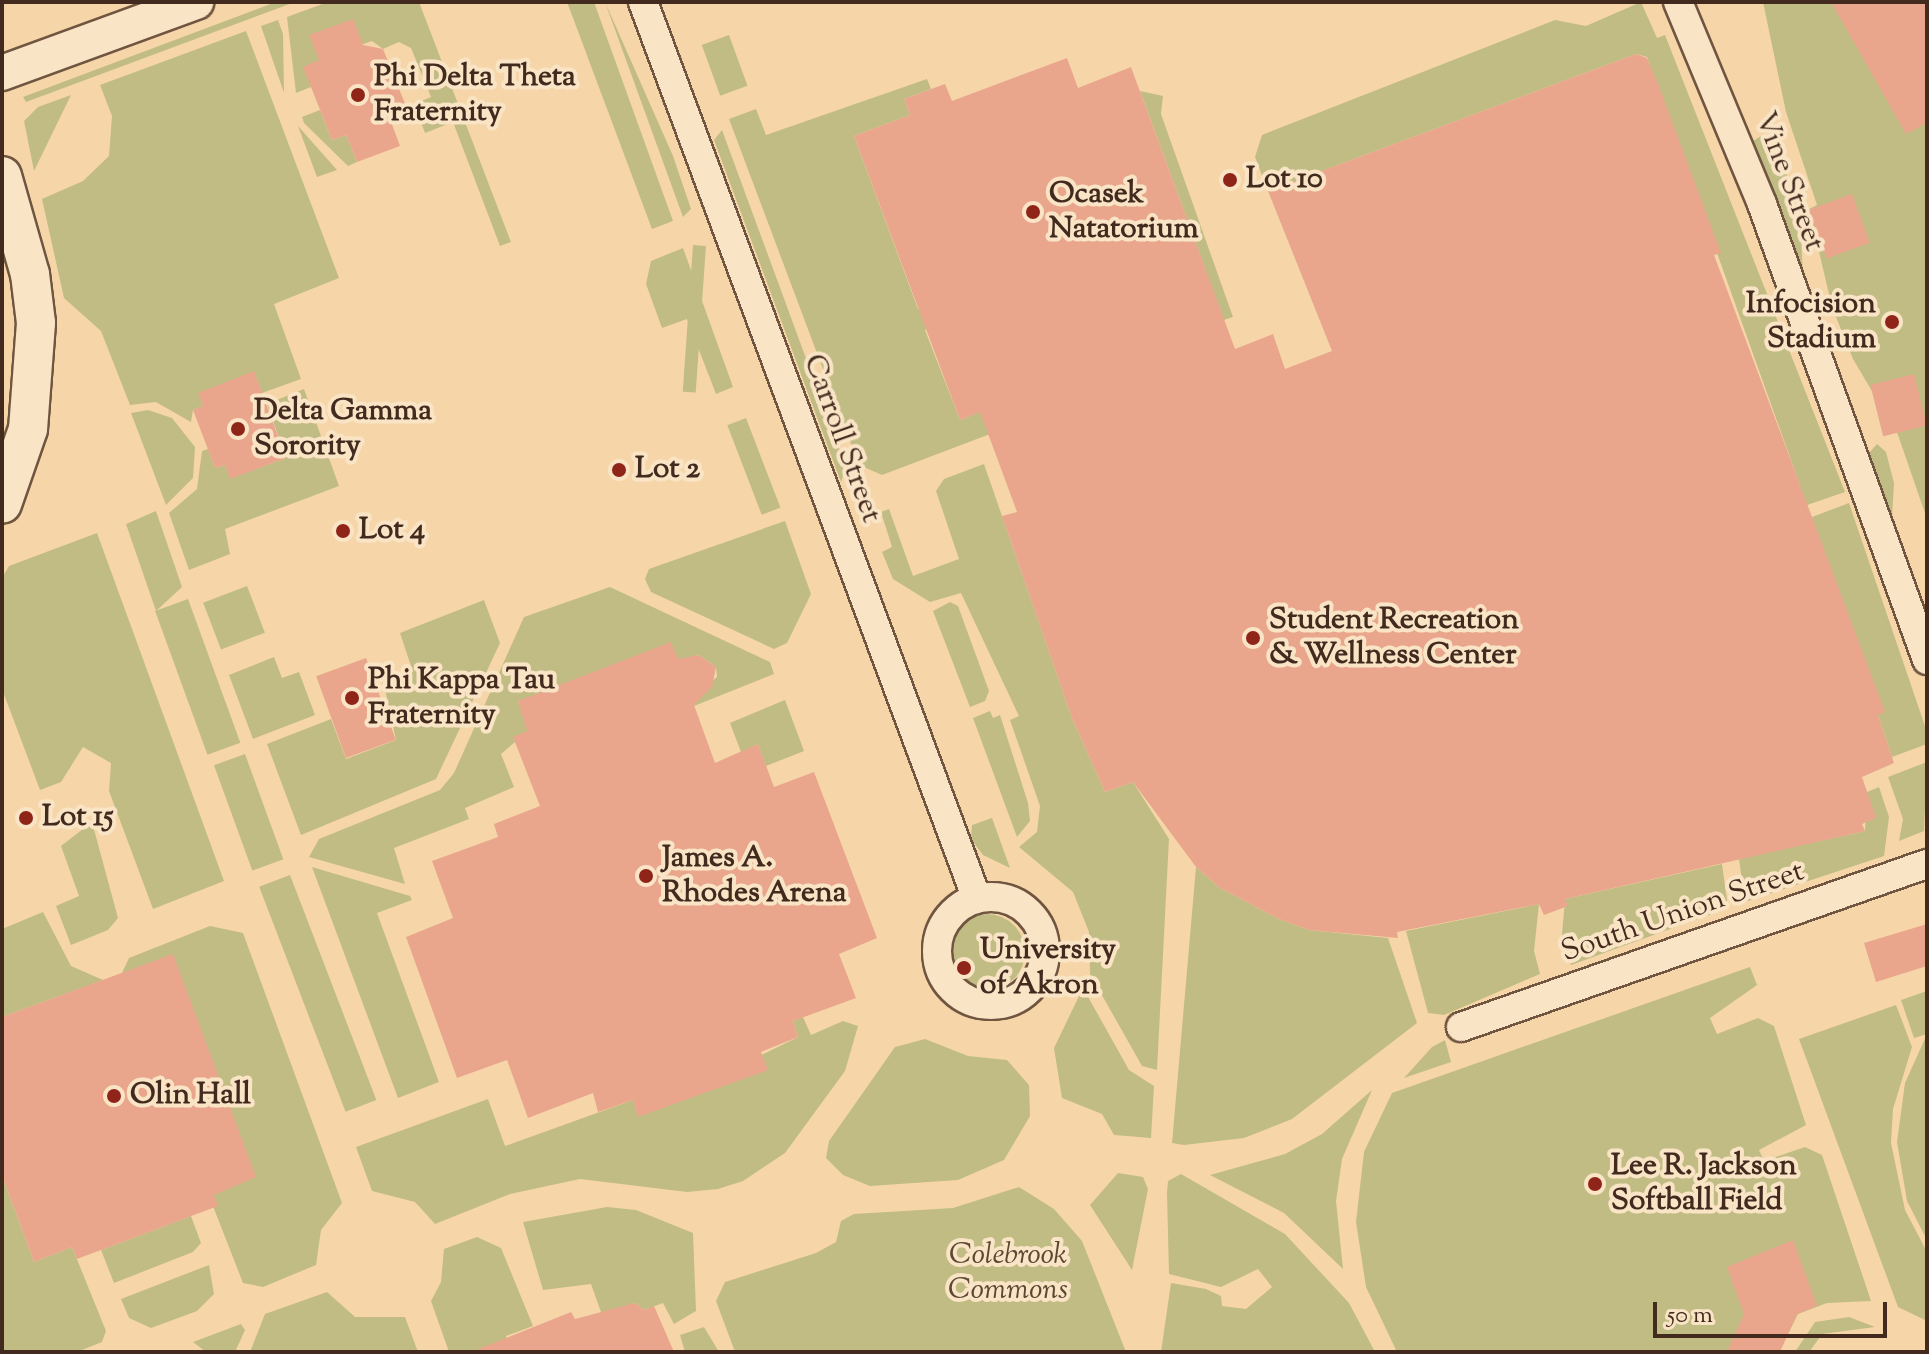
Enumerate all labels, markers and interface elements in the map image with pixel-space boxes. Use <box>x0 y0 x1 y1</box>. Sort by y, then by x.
place label: Phi Delta Theta Fraternity <box>374 60 576 130</box>
marker: Phi Delta Theta Fraternity <box>349 86 367 104</box>
street label: Vine Street <box>1745 107 1831 257</box>
place label: Lot 10 <box>1246 162 1323 198</box>
marker: Lot 10 <box>1221 171 1239 189</box>
place label: Ocasek Natatorium <box>1049 177 1198 248</box>
marker: Ocasek Natatorium <box>1024 203 1042 221</box>
place label: Infocision Stadium <box>1746 287 1876 358</box>
marker: Infocision Stadium <box>1883 313 1901 331</box>
street label: Carroll Street <box>794 350 888 528</box>
place label: Delta Gamma Sorority <box>254 394 432 464</box>
marker: Delta Gamma Sorority <box>229 420 247 438</box>
place label: Lot 2 <box>635 452 700 488</box>
marker: Lot 2 <box>610 461 628 479</box>
place label: Lot 4 <box>359 513 425 549</box>
marker: Lot 4 <box>334 522 352 540</box>
place label: Student Recreation & Wellness Center <box>1269 603 1519 674</box>
marker: Student Recreation & Wellness Center <box>1244 629 1262 647</box>
place label: Phi Kappa Tau Fraternity <box>368 663 555 734</box>
marker: Phi Kappa Tau Fraternity <box>343 689 361 707</box>
place label: Lot 15 <box>42 800 113 836</box>
marker: Lot 15 <box>17 809 35 827</box>
place label: James A. Rhodes Arena <box>662 841 847 912</box>
street label: South Union Street <box>1557 855 1809 971</box>
marker: James A. Rhodes Arena <box>637 867 655 885</box>
place label: University of Akron <box>980 933 1116 1004</box>
marker: University of Akron <box>955 959 973 977</box>
place label: Olin Hall <box>130 1078 251 1114</box>
marker: Olin Hall <box>105 1087 123 1105</box>
place label: Lee R. Jackson Softball Field <box>1611 1149 1797 1220</box>
marker: Lee R. Jackson Softball Field <box>1586 1175 1604 1193</box>
park label: Colebrook Commons <box>948 1238 1068 1308</box>
scale bar <box>1657 1286 1891 1336</box>
text: 50 m <box>1667 1299 1713 1333</box>

